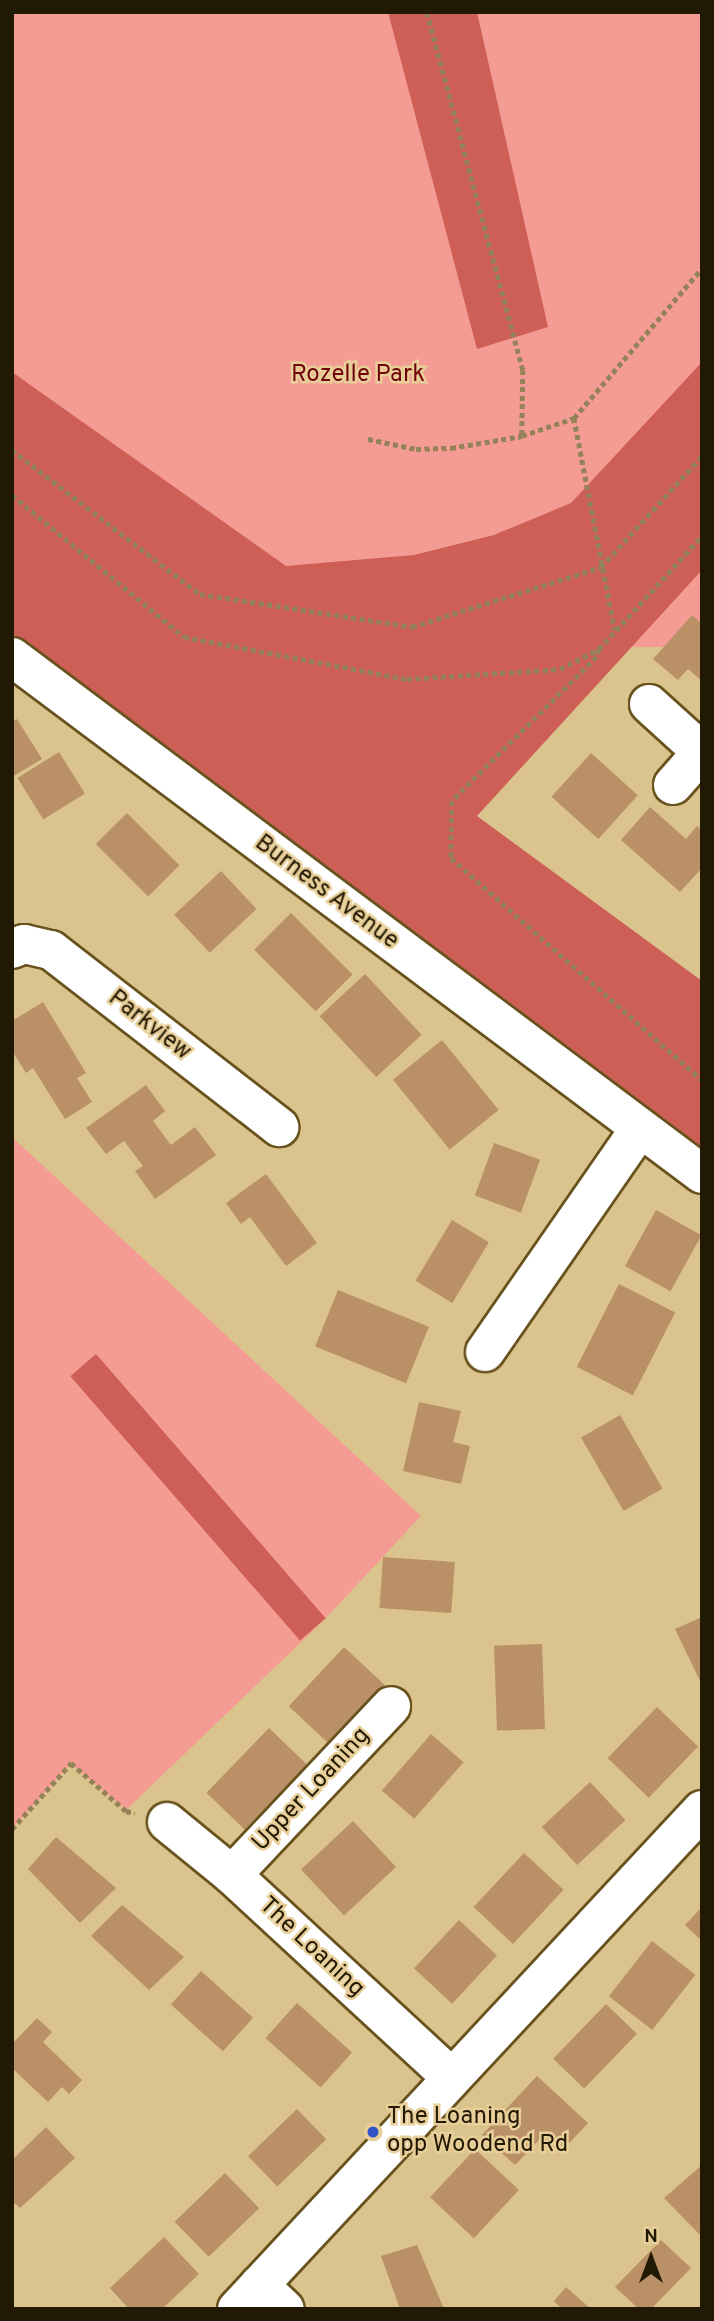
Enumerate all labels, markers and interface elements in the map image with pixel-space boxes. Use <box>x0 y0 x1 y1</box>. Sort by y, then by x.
park label: Rozelle Park <box>291 362 425 390</box>
street label: Burness Avenue <box>248 829 404 957</box>
street label: Parkview <box>102 985 196 1067</box>
street label: Upper Loaning <box>247 1722 377 1858</box>
street label: The Loaning <box>252 1892 370 2004</box>
place label: The Loaning opp Woodend Rd <box>387 2104 569 2160</box>
marker: The Loaning opp Woodend Rd <box>365 2124 381 2140</box>
north arrow <box>616 2223 686 2293</box>
text: N <box>644 2225 658 2249</box>

